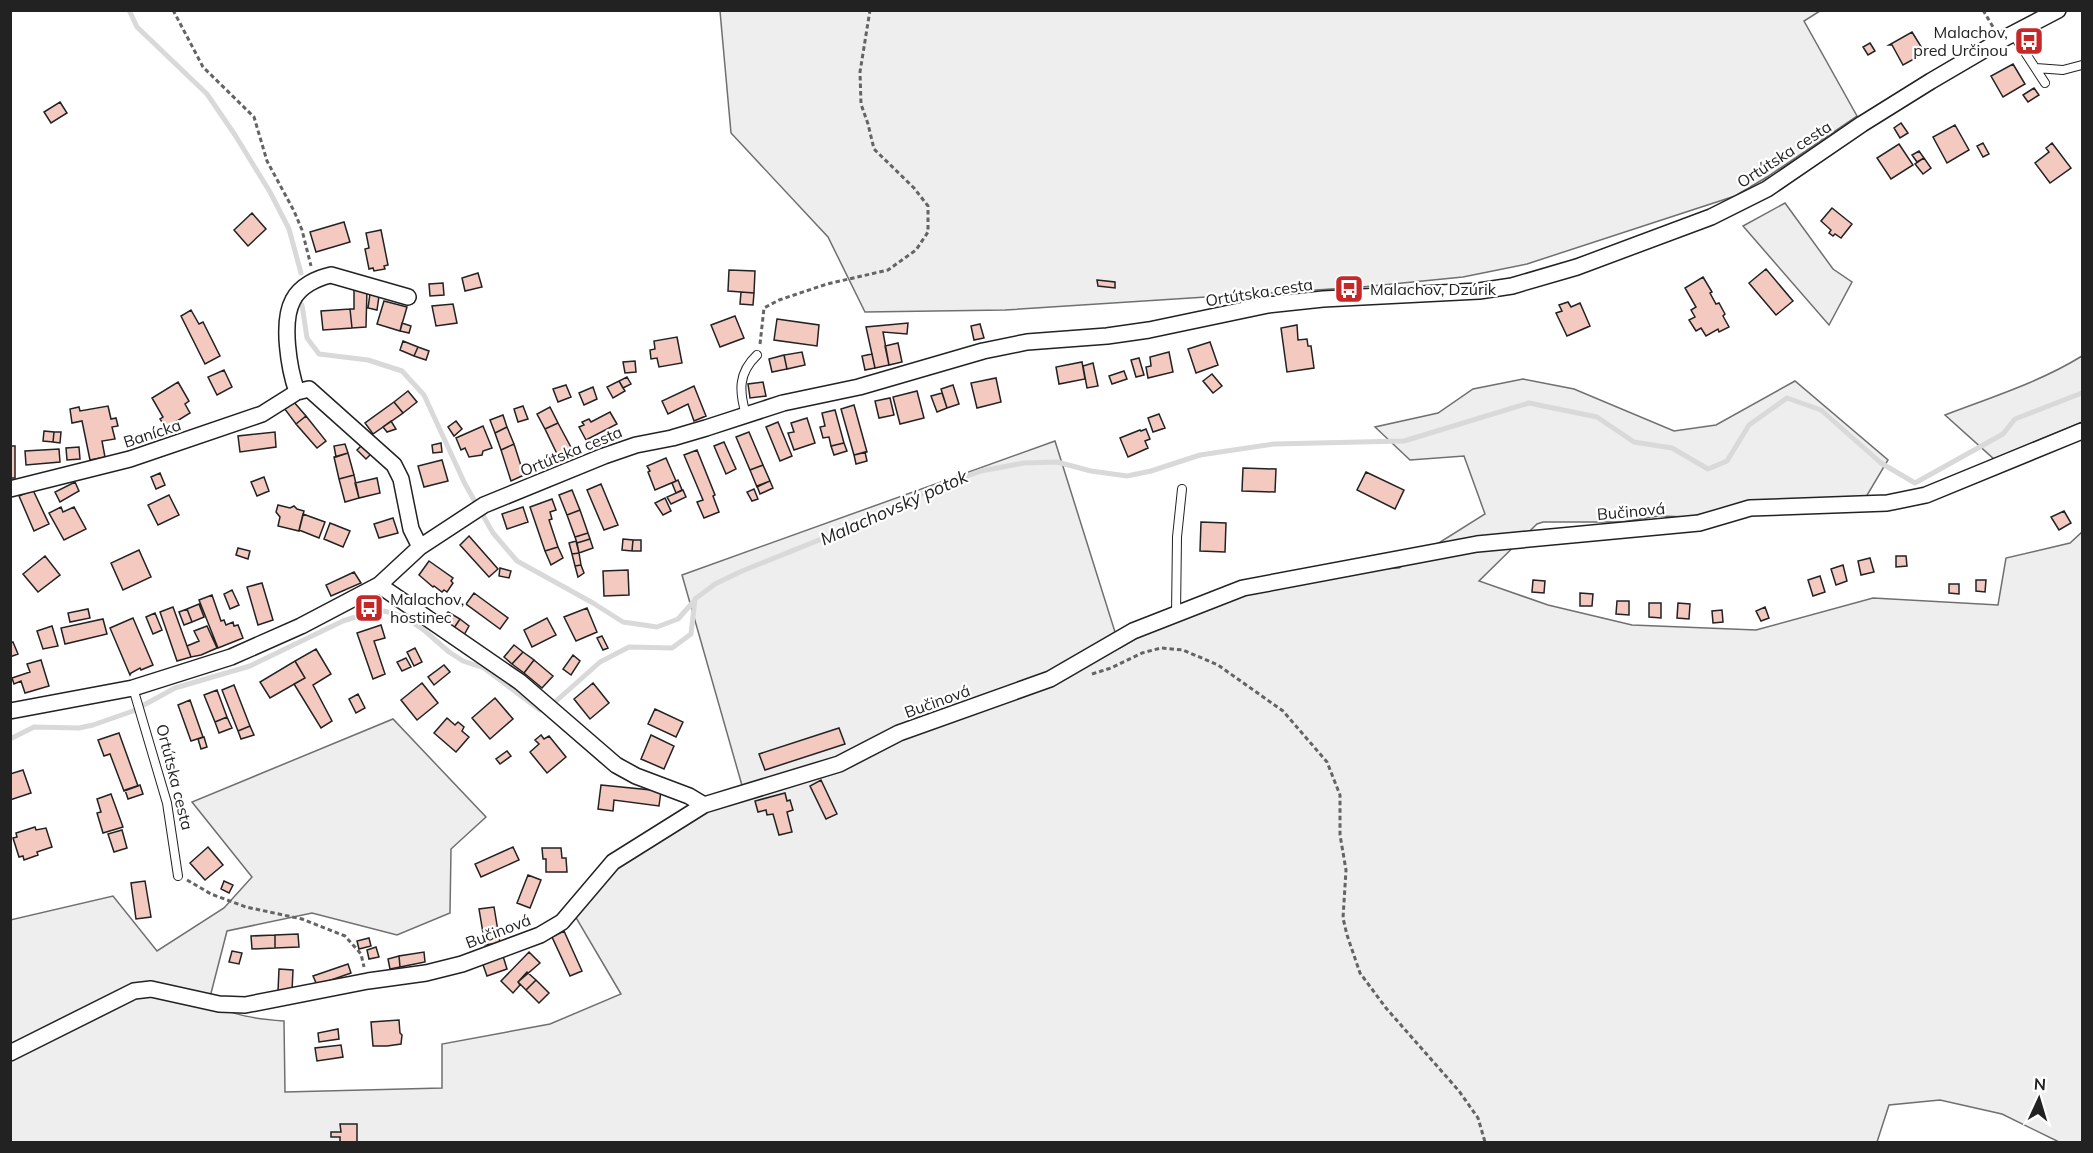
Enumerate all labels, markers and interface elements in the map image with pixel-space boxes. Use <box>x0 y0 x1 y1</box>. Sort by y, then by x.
place label: Malachov, pred Určinou <box>1913 22 2008 60</box>
bus stop icon: Malachov, pred Určinou <box>2013 25 2045 57</box>
street label: Ortútska cesta <box>1733 116 1835 192</box>
bus stop icon: Malachov, Dzúrik <box>1333 273 1365 305</box>
street label: Ortútska cesta <box>1204 274 1314 310</box>
place label: Malachov, Dzúrik <box>1370 279 1497 299</box>
street label: Banícka <box>121 414 183 452</box>
street label: Ortútska cesta <box>517 421 625 481</box>
water label: Malachovský potok <box>816 464 972 550</box>
street label: Bučinová <box>1596 498 1666 524</box>
place label: Malachov, hostinec <box>390 589 464 627</box>
bus stop icon: Malachov, hostinec <box>353 592 385 624</box>
street label: Bučinová <box>901 680 973 722</box>
street label: Ortútska cesta <box>152 722 198 832</box>
street label: Bučinová <box>463 909 533 953</box>
north arrow <box>2009 1069 2069 1129</box>
text: N <box>2033 1074 2047 1094</box>

